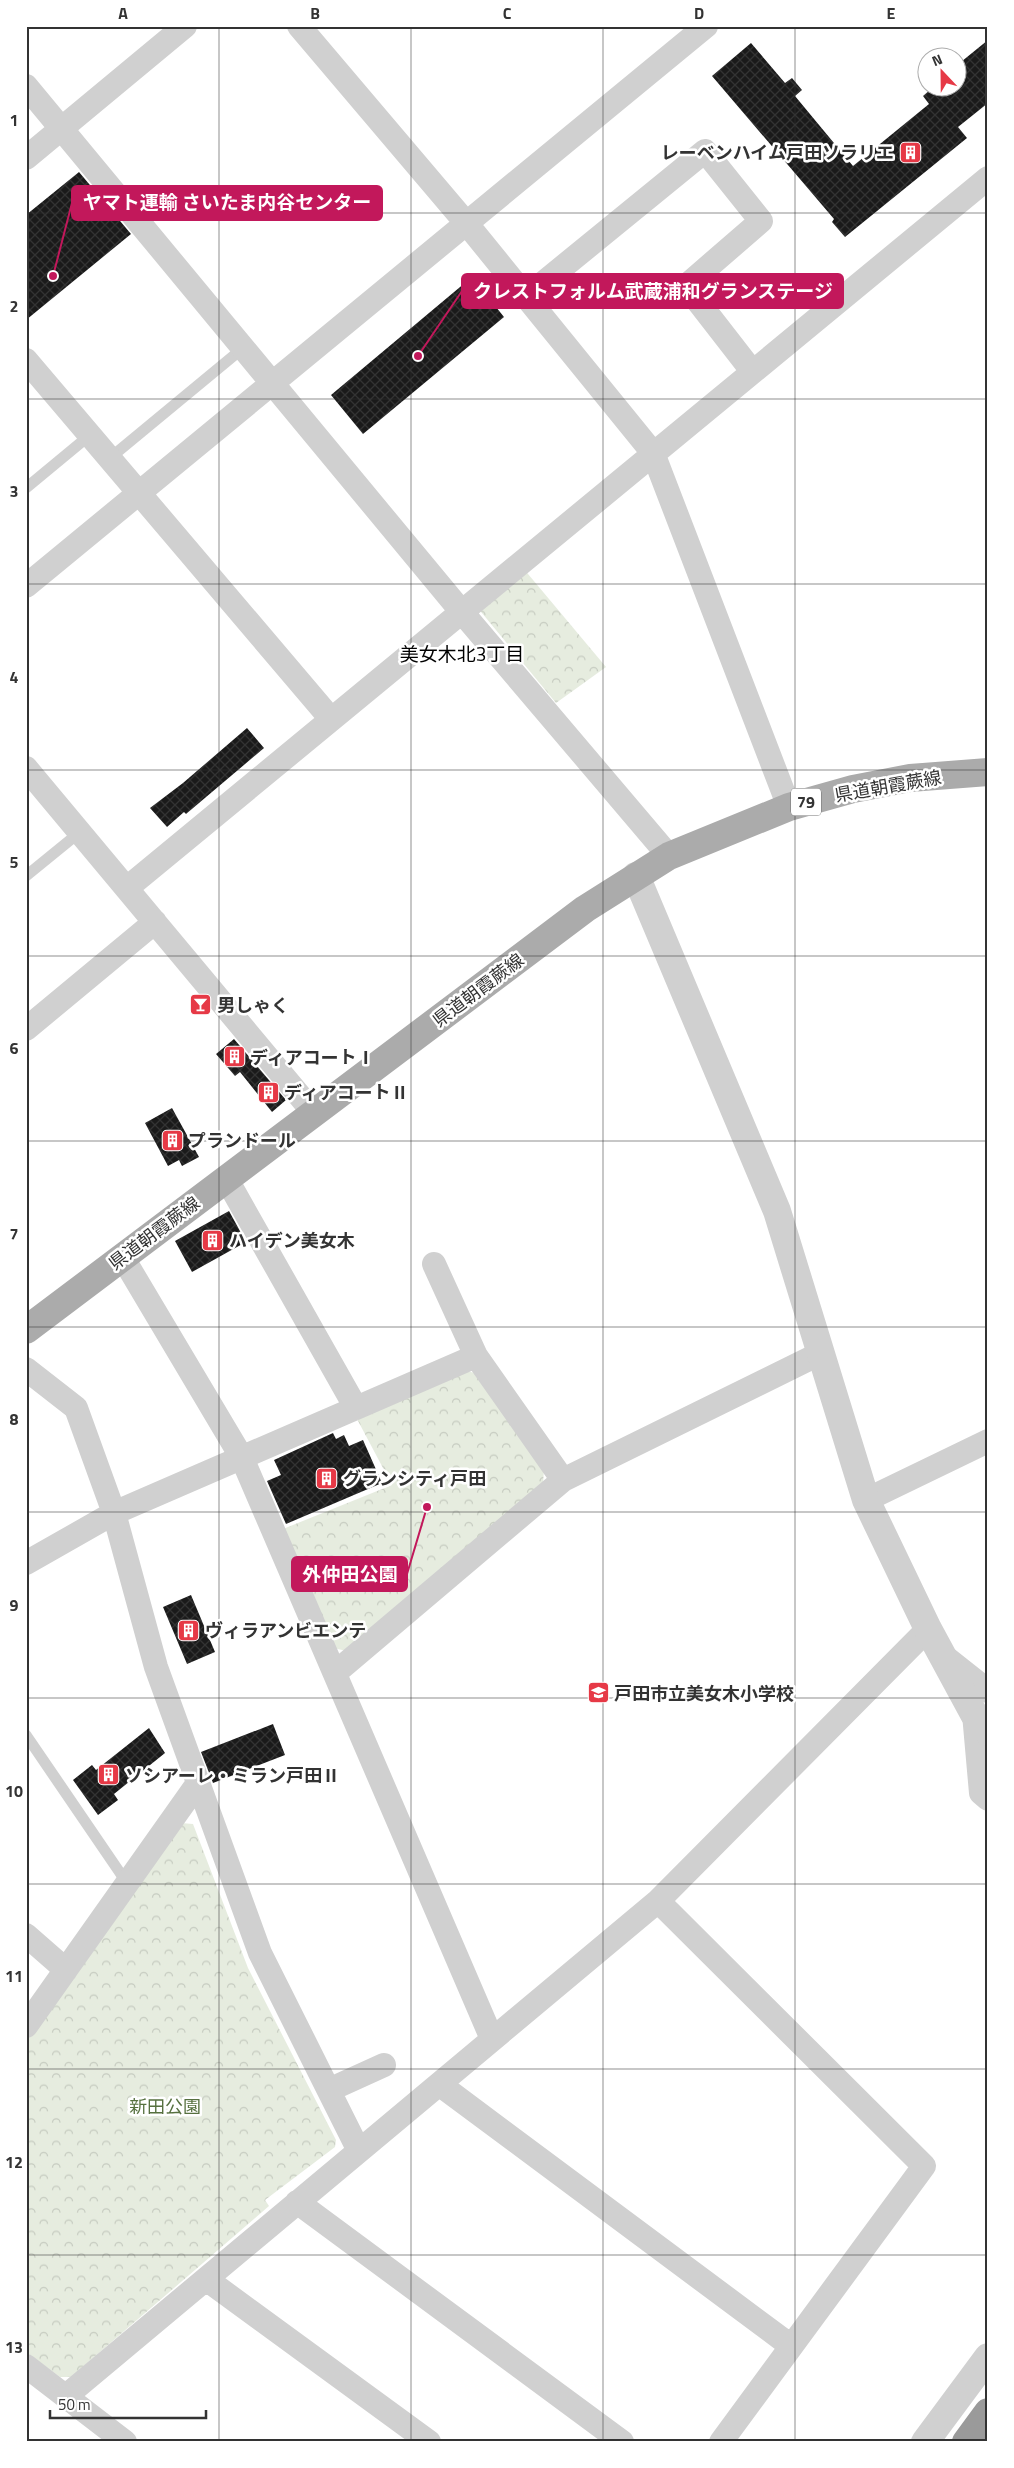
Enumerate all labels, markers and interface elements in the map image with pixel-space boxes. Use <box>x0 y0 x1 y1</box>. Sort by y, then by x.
text: A <box>118 1 128 25</box>
text: B <box>310 1 320 25</box>
text: C <box>503 1 512 25</box>
text: D <box>694 1 704 25</box>
text: E <box>887 1 896 25</box>
north arrow <box>916 48 966 98</box>
text: N <box>929 48 945 71</box>
text: 1 <box>10 108 18 132</box>
place label: レーベンハイム戸田ソラリエ <box>661 139 894 166</box>
building icon: レーベンハイム戸田ソラリエ <box>898 140 922 164</box>
callout: ヤマト運輸 さいたま内谷センター <box>72 186 382 220</box>
text: ヤマト運輸 さいたま内谷センター <box>83 187 371 216</box>
callout: クレストフォルム武蔵浦和グランステージ <box>462 274 843 308</box>
text: クレストフォルム武蔵浦和グランステージ <box>473 276 833 305</box>
text: 2 <box>10 294 18 318</box>
text: 3 <box>10 479 18 503</box>
district label: 美女木北3丁目 <box>400 639 524 668</box>
text: 4 <box>10 665 19 689</box>
street label: 県道朝霞蕨線 <box>832 763 944 809</box>
road number: 79 <box>791 789 821 816</box>
text: 5 <box>10 850 19 874</box>
street label: 県道朝霞蕨線 <box>427 947 529 1033</box>
place label: 男しゃく <box>217 992 289 1019</box>
bar icon: 男しゃく <box>189 993 213 1017</box>
text: 6 <box>10 1036 19 1060</box>
place label: ディアコートⅠ <box>250 1044 375 1071</box>
building icon: ディアコートⅠ <box>222 1045 246 1069</box>
place label: ディアコートⅡ <box>284 1079 409 1106</box>
building icon: ディアコートⅡ <box>256 1080 280 1104</box>
place label: プランドール <box>188 1127 296 1154</box>
building icon: プランドール <box>160 1128 184 1152</box>
street label: 県道朝霞蕨線 <box>103 1190 205 1276</box>
text: 7 <box>10 1222 18 1246</box>
place label: ハイデン美女木 <box>229 1227 355 1254</box>
building icon: ハイデン美女木 <box>201 1228 225 1252</box>
text: 8 <box>10 1407 19 1431</box>
place label: グランシティ戸田 <box>343 1465 486 1492</box>
building icon: グランシティ戸田 <box>315 1466 339 1490</box>
callout: 外仲田公園 <box>292 1557 407 1591</box>
text: 外仲田公園 <box>302 1559 398 1588</box>
text: 9 <box>10 1593 19 1617</box>
place label: ヴィラアンビエンテ <box>205 1617 366 1644</box>
building icon: ヴィラアンビエンテ <box>177 1618 201 1642</box>
place label: 戸田市立美女木小学校 <box>614 1680 794 1707</box>
school or university icon: 戸田市立美女木小学校 <box>586 1681 610 1705</box>
place label: ソシアーレ・ミラン戸田Ⅱ <box>125 1762 340 1789</box>
building icon: ソシアーレ・ミラン戸田Ⅱ <box>97 1763 121 1787</box>
text: 10 <box>5 1779 23 1803</box>
text: 11 <box>5 1964 23 1988</box>
park label: 新田公園 <box>129 2093 201 2120</box>
text: 12 <box>5 2150 23 2174</box>
text: 13 <box>5 2335 23 2359</box>
scale bar <box>50 2388 206 2420</box>
text: 50 m <box>58 2393 91 2416</box>

